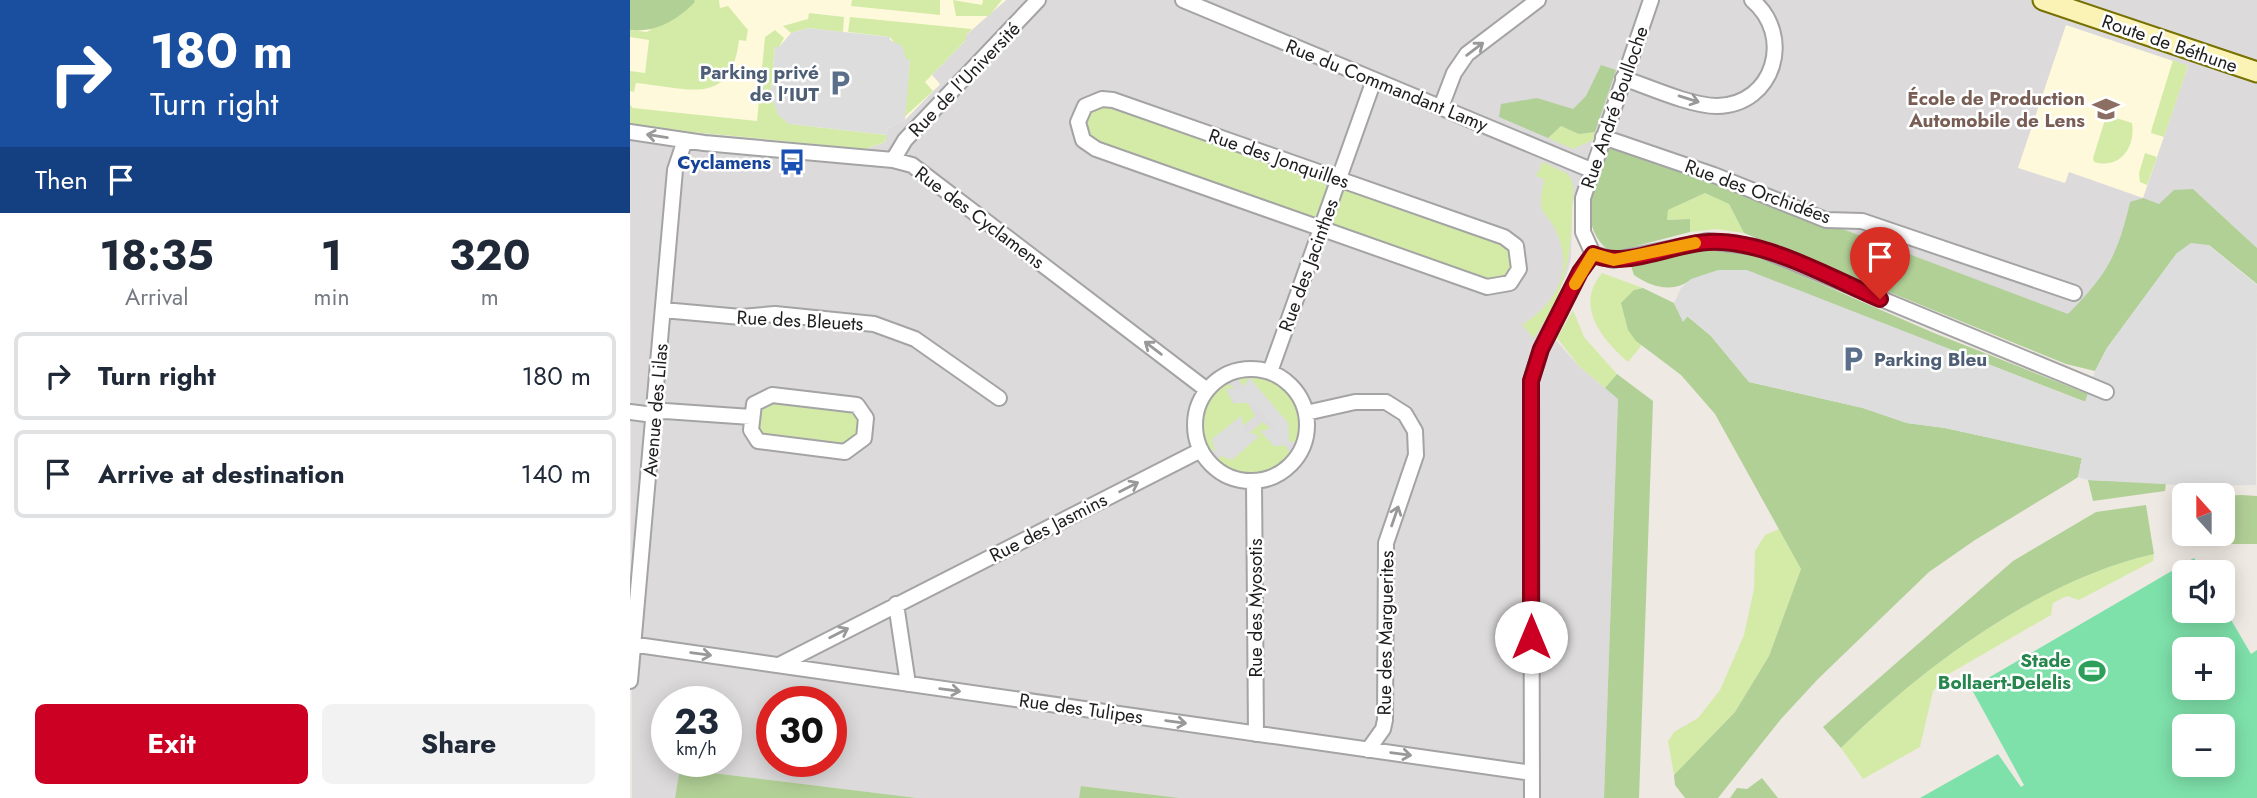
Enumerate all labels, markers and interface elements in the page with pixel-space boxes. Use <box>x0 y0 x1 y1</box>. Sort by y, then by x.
street label: Route de Béthune <box>2098 8 2242 79</box>
text: 180 m <box>150 16 293 86</box>
street label: Rue de l'Université <box>902 16 1026 143</box>
street label: Rue André Boulloche <box>1574 22 1655 192</box>
icon: right <box>35 28 126 119</box>
street label: Rue du Commandant Lamy <box>1282 33 1492 139</box>
one-way arrow <box>1465 42 1483 57</box>
place label: Parking privé de l'IUT <box>700 59 819 108</box>
parking icon: Parking privé de l'IUT <box>825 68 855 98</box>
text: Turn right <box>150 81 279 127</box>
place label: École de Production Automobile de Lens <box>1907 85 2085 134</box>
one-way arrow <box>1677 93 1699 106</box>
school or university icon: École de Production Automobile de Lens <box>2091 94 2121 124</box>
street label: Rue des Jonquilles <box>1205 122 1353 195</box>
one-way arrow <box>646 129 669 142</box>
bus stop icon: Cyclamens <box>777 147 807 177</box>
place label: Cyclamens <box>677 149 771 176</box>
street label: Rue des Orchidées <box>1681 153 1835 230</box>
street label: Rue des Cyclamens <box>909 160 1050 275</box>
text: Then <box>35 161 88 199</box>
icon: arrive <box>102 161 140 199</box>
street label: Rue des Jacinthes <box>1272 195 1345 335</box>
text: 18:35 <box>100 225 214 286</box>
text: 1 <box>321 225 342 286</box>
text: 320 <box>449 225 530 286</box>
pin <box>1850 227 1910 299</box>
icon: arrive <box>1861 238 1899 276</box>
text: Arrival <box>125 280 188 314</box>
text: min <box>313 280 349 314</box>
text: m <box>481 280 499 314</box>
street label: Rue des Bleuets <box>736 304 864 337</box>
one-way arrow <box>1144 341 1163 356</box>
street label: Avenue des Lilas <box>636 342 675 478</box>
parking icon: Parking Bleu <box>1838 344 1868 374</box>
place label: Parking Bleu <box>1874 346 1987 373</box>
icon: right <box>39 357 77 395</box>
text: Turn right <box>98 357 216 395</box>
text: 180 m <box>521 357 591 395</box>
icon: arrive <box>39 455 77 493</box>
text: Arrive at destination <box>98 455 345 493</box>
text: 140 m <box>520 455 591 493</box>
one-way arrow <box>1118 479 1139 493</box>
north arrow <box>2172 483 2235 546</box>
map controls <box>2172 483 2235 777</box>
street label: Rue des Jasmins <box>985 486 1112 569</box>
one-way arrow <box>1390 506 1402 528</box>
street label: Rue des Myosotis <box>1242 538 1269 678</box>
street label: Rue des Marguerites <box>1371 550 1400 716</box>
button: sound <box>2172 560 2235 623</box>
position arrow <box>1494 600 1568 674</box>
one-way arrow <box>828 626 849 640</box>
button: + <box>2172 637 2235 700</box>
place label: Stade Bollaert-Delelis <box>1938 647 2071 696</box>
one-way arrow <box>689 648 712 661</box>
sports icon: Stade Bollaert-Delelis <box>2077 656 2107 686</box>
one-way arrow <box>939 683 961 696</box>
speed limit sign: 30 <box>756 686 847 777</box>
street label: Rue des Tulipes <box>1017 686 1145 731</box>
text: 23 <box>674 697 719 747</box>
button: Exit <box>35 704 308 784</box>
button: Share <box>322 704 595 784</box>
button: − <box>2172 714 2235 777</box>
one-way arrow <box>1164 716 1186 729</box>
text: km/h <box>676 736 717 762</box>
one-way arrow <box>1389 748 1412 761</box>

